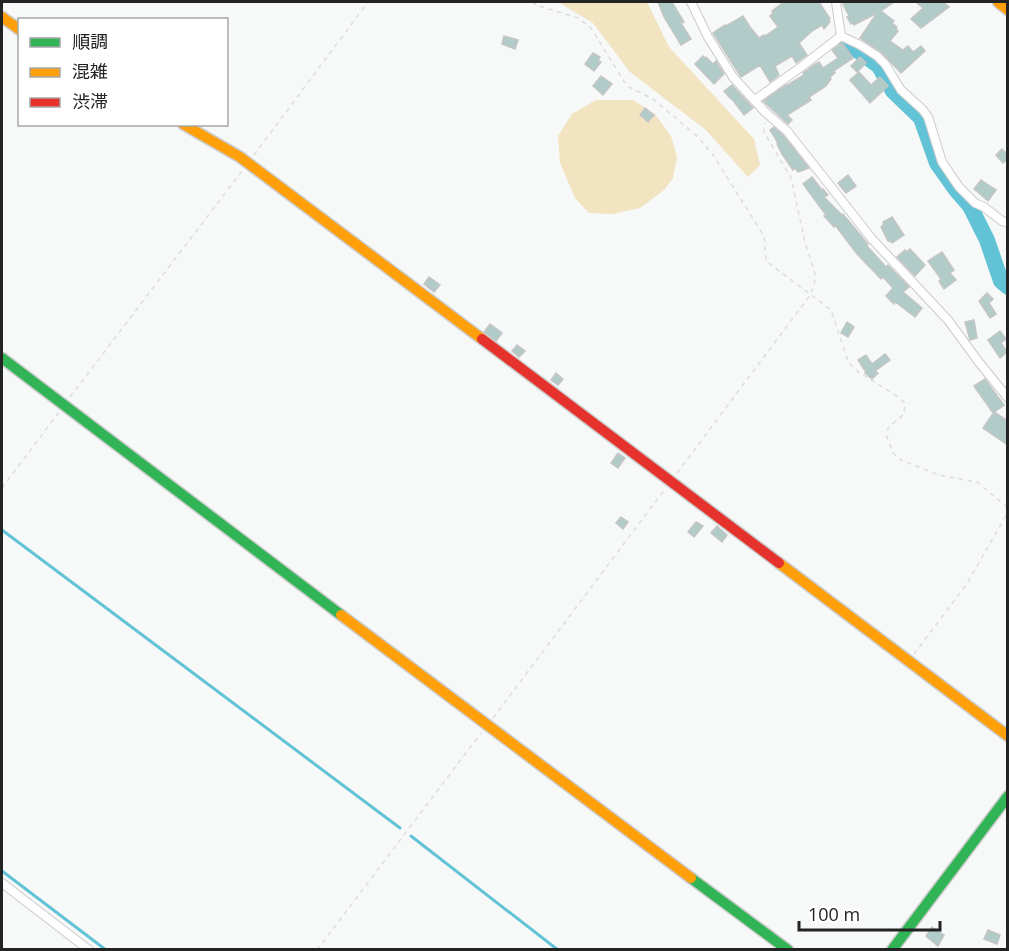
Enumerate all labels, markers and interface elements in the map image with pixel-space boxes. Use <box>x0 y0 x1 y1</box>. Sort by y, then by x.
legend <box>18 18 228 126</box>
text: 順調 <box>72 29 108 53</box>
text: 混雑 <box>72 59 108 83</box>
text: 渋滞 <box>72 89 108 113</box>
scale bar <box>799 894 940 932</box>
text: 100 m <box>808 902 860 926</box>

